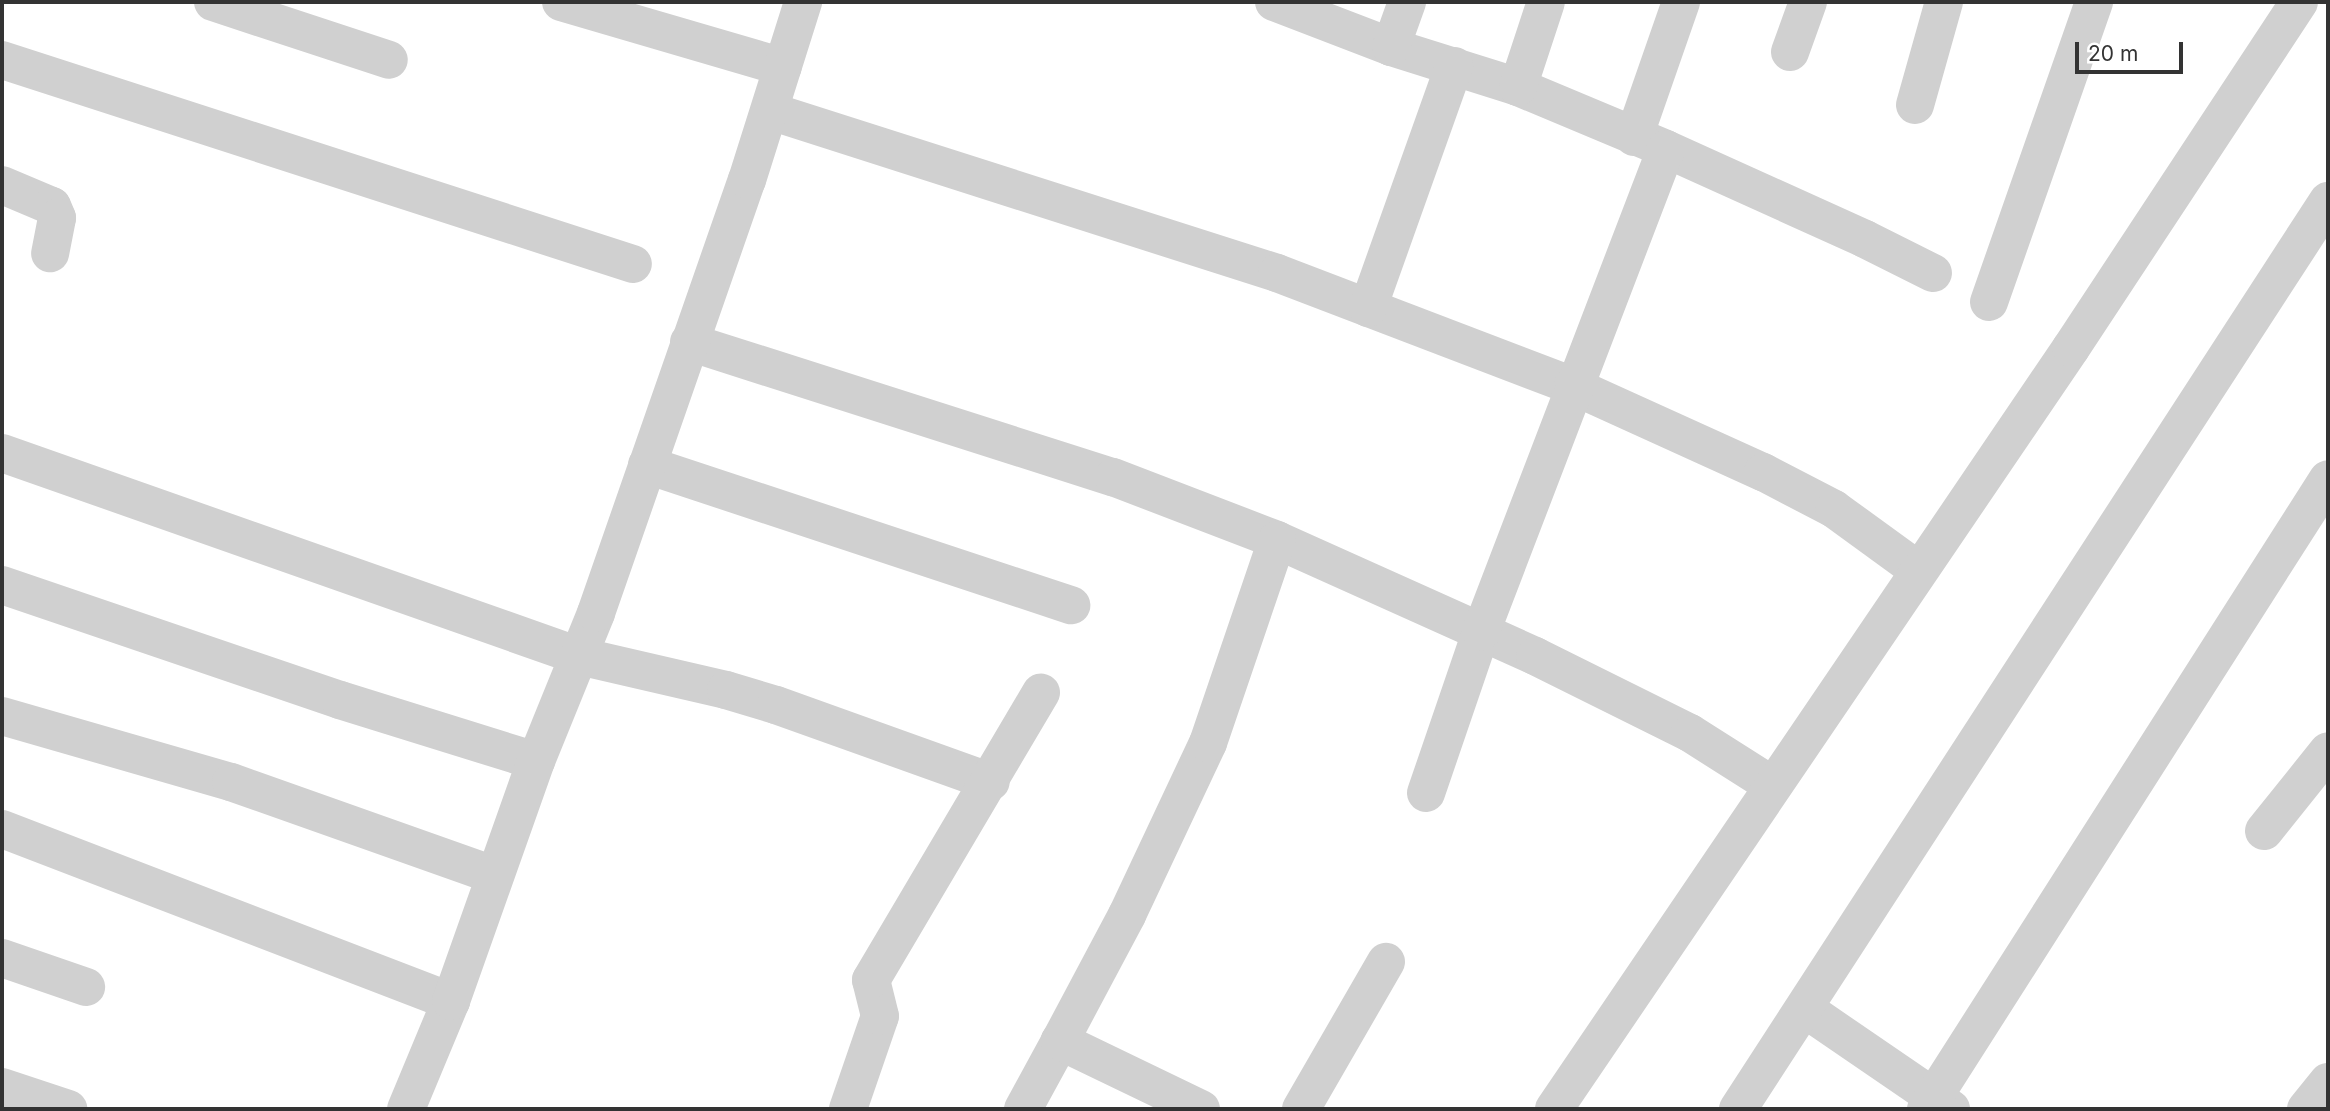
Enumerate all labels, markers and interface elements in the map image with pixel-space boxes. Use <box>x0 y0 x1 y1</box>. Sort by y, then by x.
scale bar <box>2078 28 2186 72</box>
text: 20 m <box>2088 41 2138 66</box>

